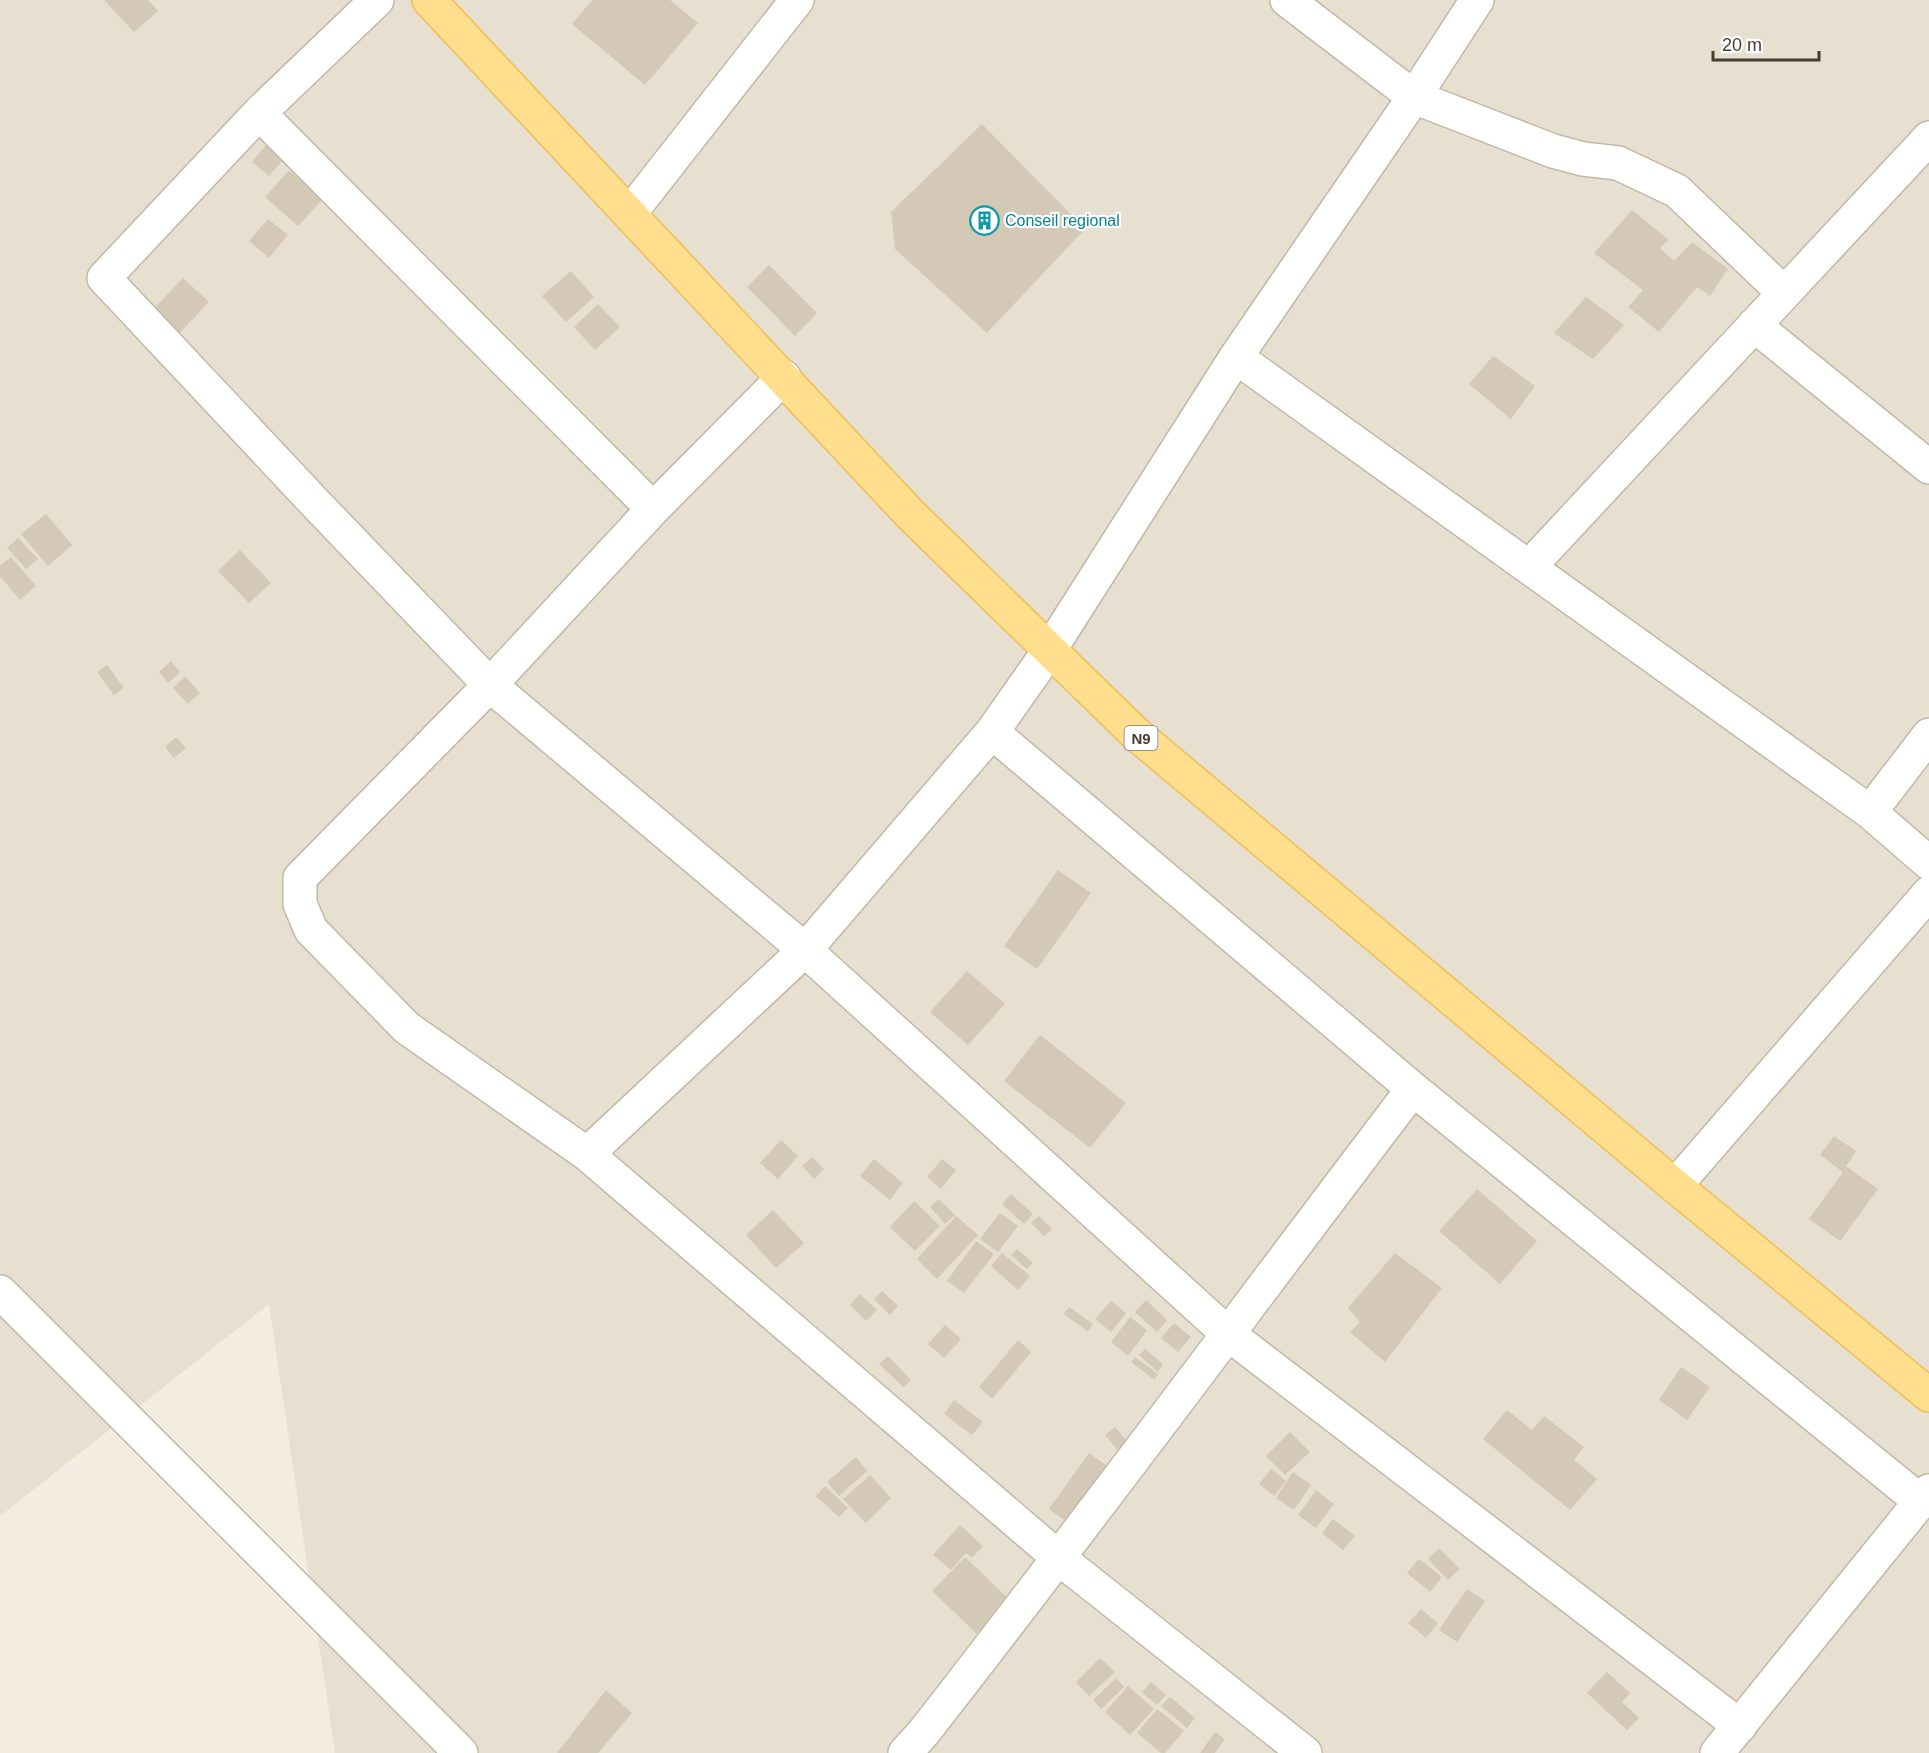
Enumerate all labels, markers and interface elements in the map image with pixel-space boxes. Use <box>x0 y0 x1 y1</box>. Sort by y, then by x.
scale bar <box>1713 24 1820 62</box>
text: 20 m <box>1722 35 1762 55</box>
building icon: Conseil regional <box>968 204 1000 236</box>
place label: Conseil regional <box>1005 212 1120 229</box>
road number: N9 <box>1124 726 1158 750</box>

